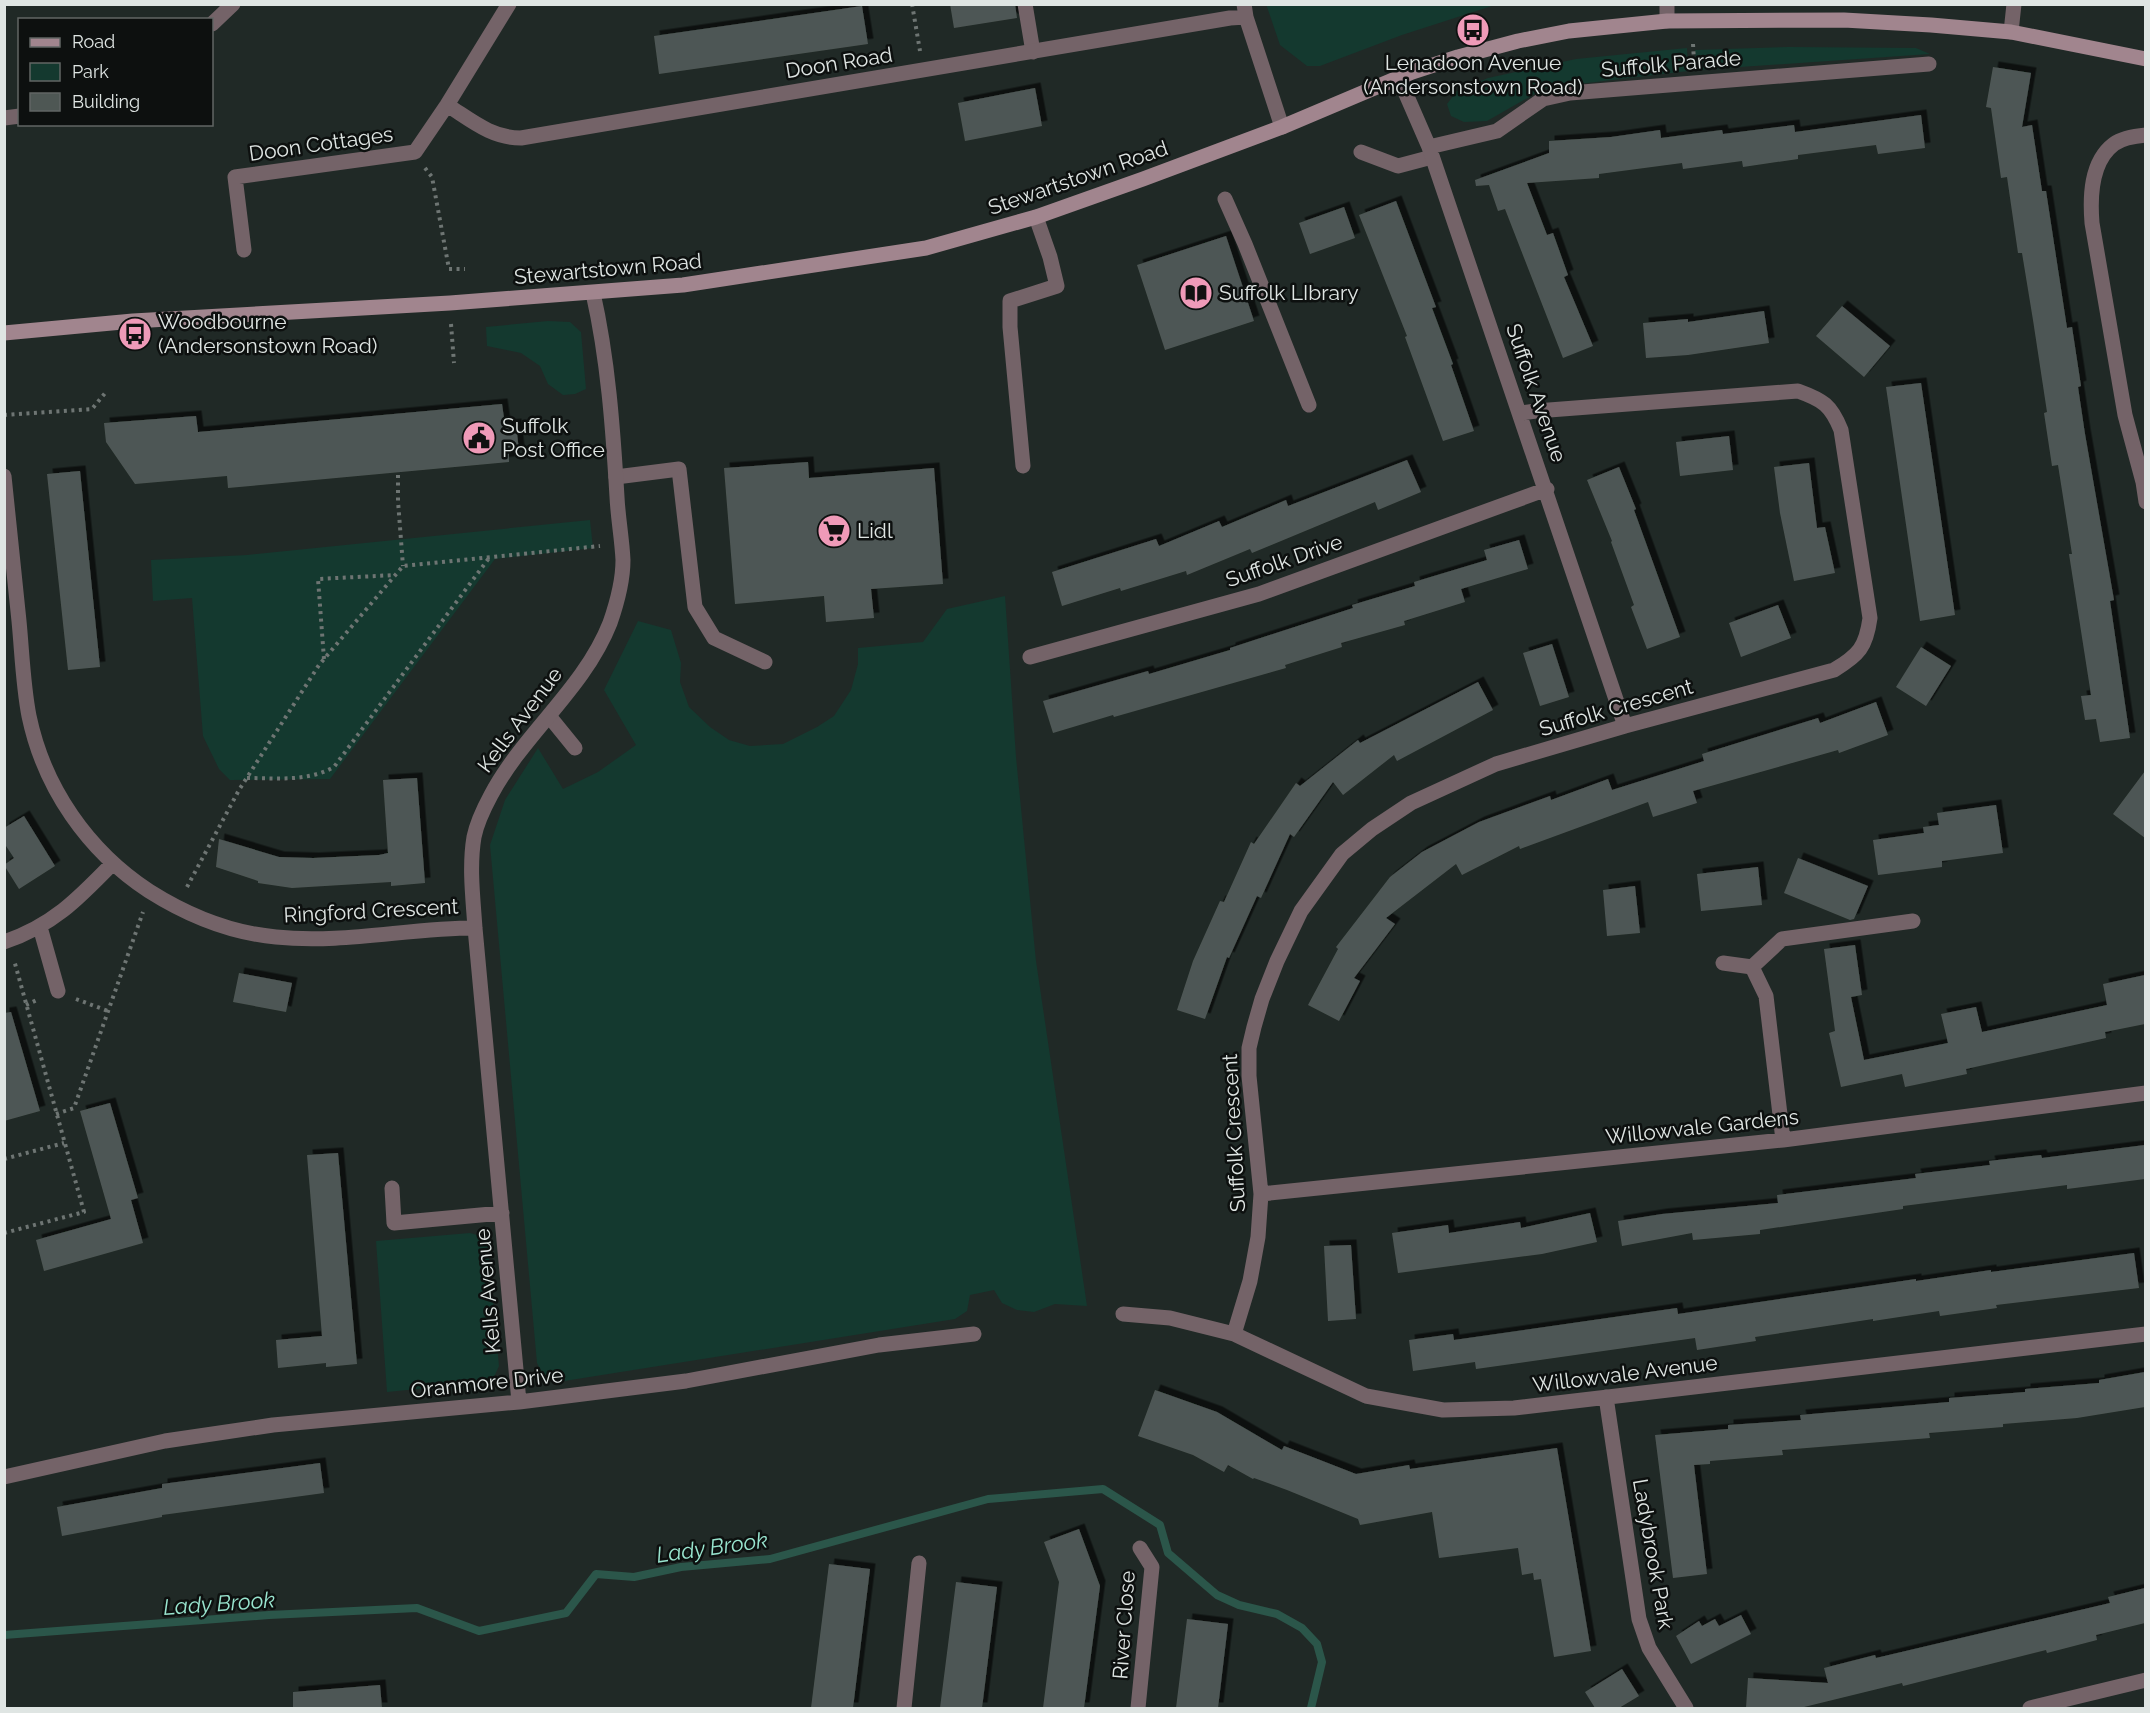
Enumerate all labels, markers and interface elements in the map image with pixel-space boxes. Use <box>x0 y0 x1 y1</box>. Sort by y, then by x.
bus stop icon: Lenadoon Avenue (Andersonstown Road) <box>1455 12 1491 48</box>
legend <box>18 18 213 126</box>
text: Road <box>72 31 115 52</box>
street label: Doon Road <box>784 42 894 83</box>
street label: Suffolk Parade <box>1600 45 1742 82</box>
place label: Lenadoon Avenue (Andersonstown Road) <box>1363 50 1583 99</box>
text: Park <box>72 61 109 82</box>
text: Building <box>72 91 140 112</box>
street label: Doon Cottages <box>247 121 395 166</box>
street label: Stewartstown Road <box>985 135 1171 220</box>
street label: Stewartstown Road <box>513 248 703 289</box>
library icon: Suffolk LIbrary <box>1178 275 1214 311</box>
place label: Suffolk LIbrary <box>1219 280 1359 305</box>
place label: Woodbourne (Andersonstown Road) <box>158 309 378 358</box>
bus stop icon: Woodbourne (Andersonstown Road) <box>117 316 153 352</box>
street label: Suffolk Avenue <box>1501 320 1572 465</box>
place label: Suffolk Post Office <box>502 413 605 462</box>
public building icon: Suffolk Post Office <box>461 420 497 456</box>
supermarket icon: Lidl <box>816 513 852 549</box>
place label: Lidl <box>857 518 893 543</box>
street label: Suffolk Drive <box>1222 529 1346 592</box>
street label: Kells Avenue <box>472 662 567 777</box>
street label: Suffolk Crescent <box>1536 674 1696 741</box>
street label: Ringford Crescent <box>283 893 459 928</box>
street label: Suffolk Crescent <box>1217 1053 1250 1213</box>
street label: Willowvale Gardens <box>1604 1104 1800 1149</box>
street label: Kells Avenue <box>470 1228 505 1354</box>
street label: Willowvale Avenue <box>1531 1350 1719 1397</box>
street label: Oranmore Drive <box>409 1362 564 1403</box>
street label: Ladybrook Park <box>1628 1477 1679 1631</box>
water label: Lady Brook <box>655 1526 770 1568</box>
street label: River Close <box>1107 1570 1140 1680</box>
water label: Lady Brook <box>162 1586 276 1620</box>

